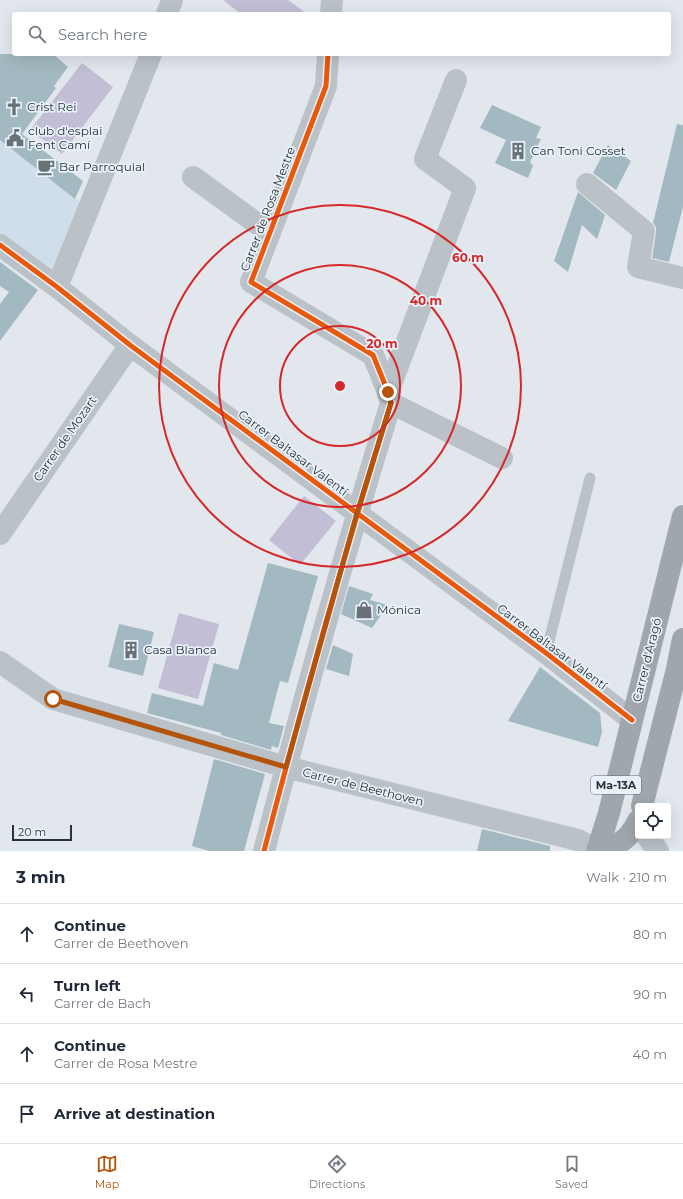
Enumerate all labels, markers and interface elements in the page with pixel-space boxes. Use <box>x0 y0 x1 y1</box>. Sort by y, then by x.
search box <box>12 12 671 56</box>
icon: search <box>26 23 48 45</box>
text: Search here <box>58 25 147 44</box>
church icon: Crist Rei <box>4 97 24 117</box>
place label: Crist Rei <box>27 99 76 114</box>
place label: club d'esplai Fent Camí <box>28 123 102 152</box>
public building icon: club d'esplai Fent Camí <box>5 128 25 148</box>
building icon: Can Toni Cosset <box>508 141 528 161</box>
place label: Can Toni Cosset <box>531 143 626 158</box>
street label: Carrer de Rosa Mestre <box>237 144 298 273</box>
cafe icon: Bar Parroquial <box>36 157 56 177</box>
place label: Bar Parroquial <box>59 159 145 174</box>
text: 60 m <box>452 250 484 265</box>
text: 40 m <box>410 293 442 308</box>
text: 20 m <box>366 336 398 351</box>
centre of rings <box>333 379 347 393</box>
route end <box>379 383 397 401</box>
street label: Carrer de Mozart <box>30 393 100 484</box>
street label: Carrer Baltasar Valentí <box>236 406 352 499</box>
shop icon: Mónica <box>354 600 374 620</box>
street label: Carrer Baltasar Valentí <box>495 600 611 693</box>
place label: Mónica <box>377 602 421 617</box>
street label: Carrer d'Aragó <box>629 616 664 703</box>
building icon: Casa Blanca <box>121 640 141 660</box>
place label: Casa Blanca <box>144 642 217 657</box>
route start <box>44 690 62 708</box>
street label: Carrer de Beethoven <box>301 764 425 809</box>
road number: Ma-13A <box>591 776 641 794</box>
map controls <box>635 803 671 839</box>
button: locate <box>635 803 671 839</box>
scale bar <box>12 823 72 842</box>
text: 20 m <box>18 825 46 839</box>
text: 3 min <box>16 867 66 887</box>
text: Walk · 210 m <box>586 869 667 885</box>
text: Continue <box>54 916 126 935</box>
icon: ahead <box>16 923 38 945</box>
text: 80 m <box>633 926 667 942</box>
text: Carrer de Beethoven <box>54 935 189 951</box>
text: Turn left <box>54 976 121 995</box>
icon: left <box>16 983 38 1005</box>
text: 90 m <box>633 986 667 1002</box>
text: Carrer de Bach <box>54 995 151 1011</box>
text: Continue <box>54 1036 126 1055</box>
icon: ahead <box>16 1043 38 1065</box>
text: 40 m <box>633 1046 667 1062</box>
text: Carrer de Rosa Mestre <box>54 1055 197 1071</box>
icon: arrive <box>16 1103 38 1125</box>
text: Arrive at destination <box>54 1104 215 1123</box>
tab: Map <box>95 1153 119 1191</box>
tab: Directions <box>309 1153 365 1191</box>
tab: Saved <box>555 1153 588 1191</box>

